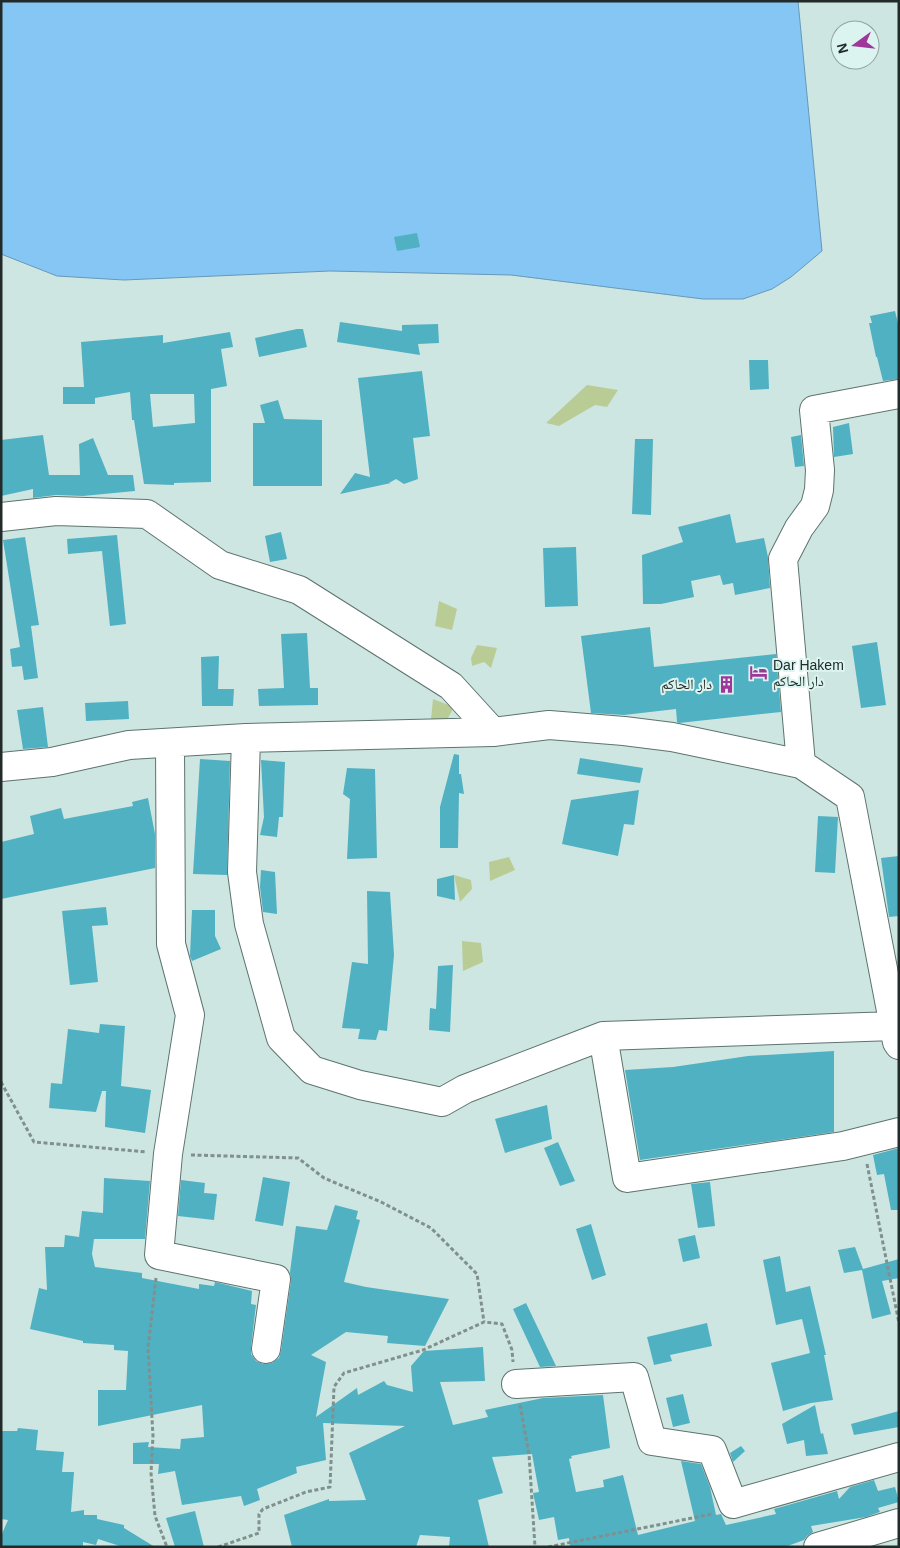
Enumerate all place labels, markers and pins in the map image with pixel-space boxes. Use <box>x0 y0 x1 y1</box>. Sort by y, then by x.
place label: Dar Hakem دار الحاكم <box>773 657 844 691</box>
hotel icon: Dar Hakem دار الحاكم <box>749 663 769 683</box>
building icon: دار الحاكم <box>716 674 736 694</box>
place label: دار الحاكم <box>661 676 712 694</box>

